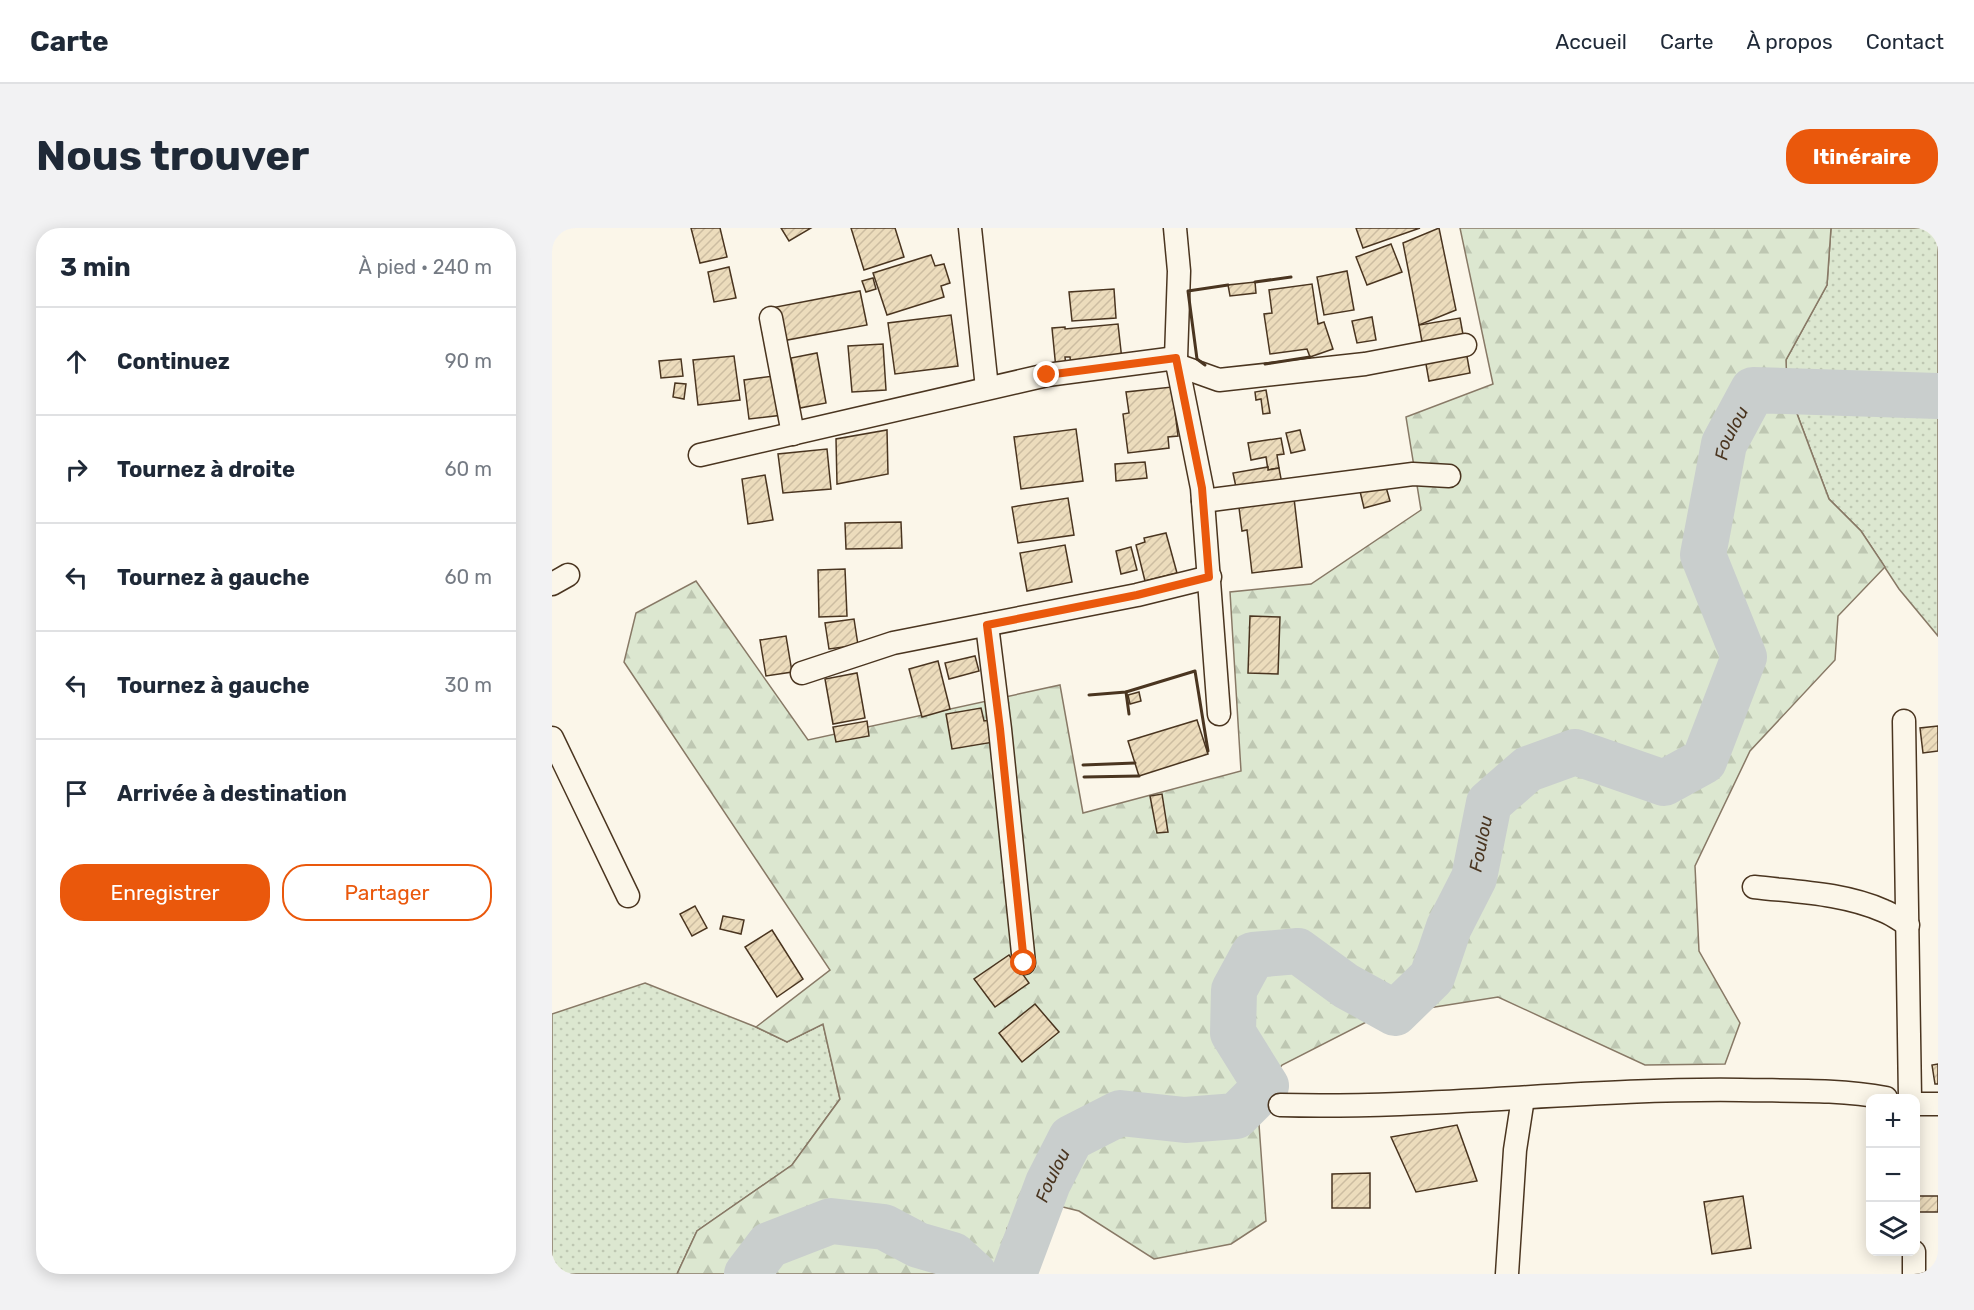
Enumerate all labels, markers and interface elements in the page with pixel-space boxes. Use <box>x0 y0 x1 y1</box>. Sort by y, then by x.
text: Carte <box>30 25 109 58</box>
text: Accueil <box>1555 29 1627 54</box>
text: Carte <box>1660 29 1713 54</box>
text: À propos <box>1746 29 1833 54</box>
text: Contact <box>1866 29 1944 54</box>
button: Itinéraire <box>1786 129 1938 184</box>
text: Nous trouver <box>36 131 309 181</box>
text: 3 min <box>60 252 131 283</box>
text: À pied · 240 m <box>359 255 492 279</box>
icon: ahead <box>60 345 93 378</box>
text: Continuez <box>117 348 230 375</box>
text: 90 m <box>445 349 492 373</box>
route end <box>1033 361 1059 387</box>
water label: Foulou <box>1710 402 1753 462</box>
icon: right <box>60 453 93 486</box>
text: Tournez à droite <box>117 456 295 483</box>
text: 60 m <box>445 457 492 481</box>
icon: left <box>60 561 93 594</box>
text: Tournez à gauche <box>117 564 310 591</box>
text: 60 m <box>445 565 492 589</box>
icon: left <box>60 669 93 702</box>
text: Tournez à gauche <box>117 672 310 699</box>
text: 30 m <box>445 673 492 697</box>
icon: arrive <box>60 777 93 810</box>
text: Arrivée à destination <box>117 780 347 807</box>
water label: Foulou <box>1465 813 1497 874</box>
button: Enregistrer <box>60 864 270 921</box>
button: Partager <box>282 864 492 921</box>
route start <box>1010 949 1036 975</box>
map controls <box>1866 1094 1920 1256</box>
button: + <box>1866 1094 1920 1148</box>
water label: Foulou <box>1031 1145 1075 1205</box>
button: − <box>1866 1148 1920 1202</box>
button: layers <box>1866 1202 1920 1256</box>

